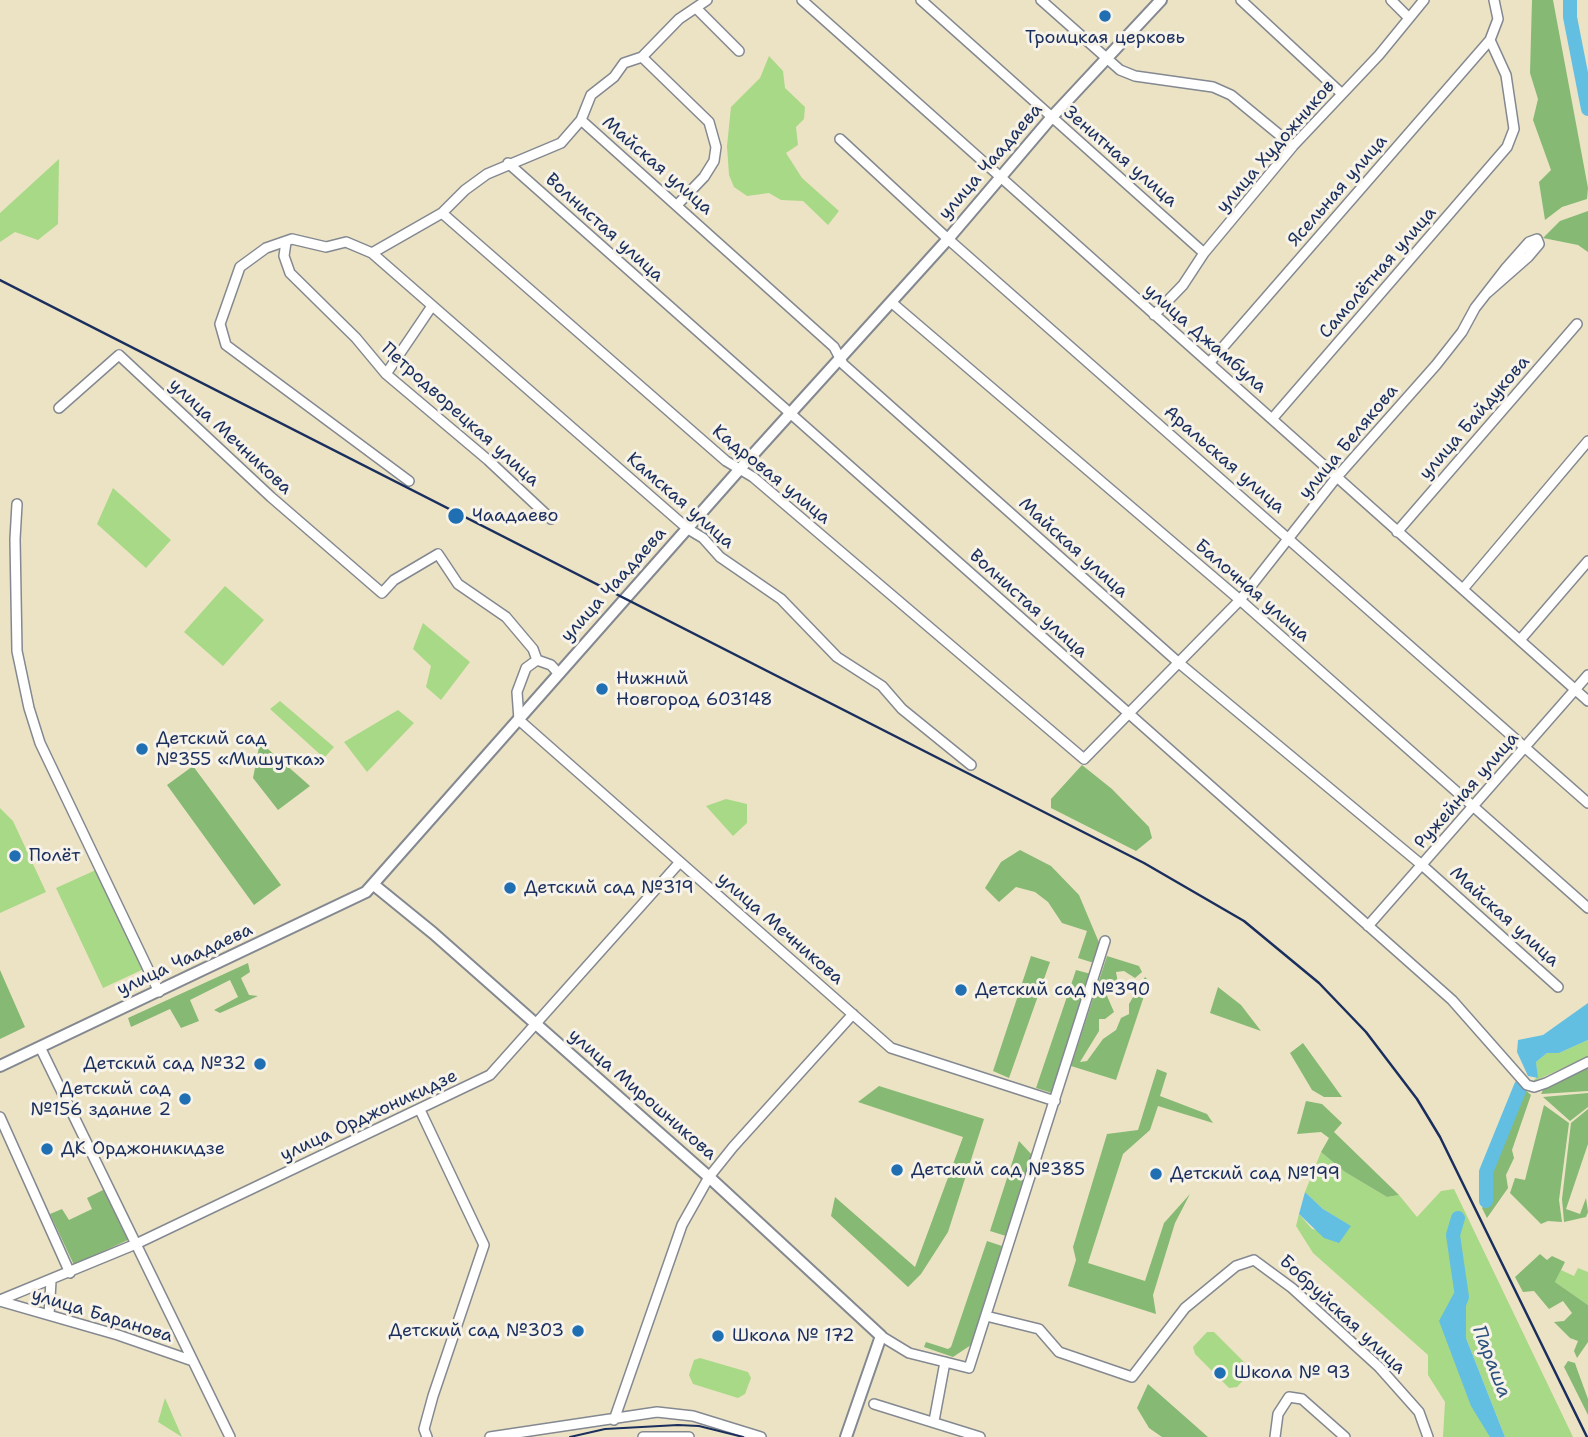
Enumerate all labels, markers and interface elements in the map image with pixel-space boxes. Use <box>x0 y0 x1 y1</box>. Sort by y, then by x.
marker: Троицкая церковь <box>1097 8 1113 24</box>
place label: Троицкая церковь <box>1025 27 1185 49</box>
street label: улица Художников <box>1212 76 1340 218</box>
street label: улица Чаадаева <box>935 99 1047 225</box>
street label: Зенитная улица <box>1059 102 1181 212</box>
street label: Майская улица <box>597 112 717 220</box>
street label: Ясельная улица <box>1284 131 1392 251</box>
street label: Волнистая улица <box>540 169 668 287</box>
street label: Самолётная улица <box>1315 203 1441 343</box>
street label: улица Джамбула <box>1139 280 1271 398</box>
street label: Петродворецкая улица <box>377 338 543 492</box>
street label: улица Байдукова <box>1415 352 1535 484</box>
street label: улица Мечникова <box>164 374 296 500</box>
street label: улица Белякова <box>1295 380 1403 504</box>
street label: Аральская улица <box>1159 402 1289 518</box>
street label: Кадровая улица <box>707 421 835 529</box>
street label: Камская улица <box>622 448 738 554</box>
street label: Майская улица <box>1014 493 1132 603</box>
place label: Чаадаево <box>472 505 558 527</box>
marker: Чаадаево <box>446 506 466 526</box>
street label: улица Чаадаева <box>557 523 671 647</box>
street label: Балочная улица <box>1190 535 1314 647</box>
street label: Волнистая улица <box>964 545 1092 663</box>
place label: Нижний Новгород 603148 <box>616 668 773 710</box>
marker: Нижний Новгород 603148 <box>594 681 610 697</box>
place label: Детский сад №355 «Мишутка» <box>156 728 325 770</box>
street label: Ружейная улица <box>1410 728 1524 854</box>
marker: Детский сад №355 «Мишутка» <box>134 741 150 757</box>
place label: Полёт <box>29 845 80 867</box>
marker: Полёт <box>7 848 23 864</box>
street label: Майская улица <box>1445 862 1563 972</box>
street label: улица Мечникова <box>712 868 848 990</box>
place label: Детский сад №319 <box>524 877 694 899</box>
marker: Детский сад №319 <box>502 880 518 896</box>
street label: улица Чаадаева <box>114 919 256 1001</box>
place label: Детский сад №390 <box>975 979 1150 1001</box>
marker: Детский сад №390 <box>953 982 969 998</box>
street label: улица Мирошникова <box>563 1025 721 1165</box>
place label: Детский сад №32 <box>83 1053 246 1075</box>
marker: Детский сад №32 <box>252 1056 268 1072</box>
street label: улица Орджоникидзе <box>277 1065 461 1167</box>
place label: Детский сад №156 здание 2 <box>30 1078 171 1120</box>
marker: Детский сад №156 здание 2 <box>177 1091 193 1107</box>
place label: ДК Орджоникидзе <box>61 1138 225 1160</box>
marker: ДК Орджоникидзе <box>39 1141 55 1157</box>
place label: Детский сад №385 <box>911 1159 1085 1181</box>
marker: Детский сад №385 <box>889 1162 905 1178</box>
place label: Детский сад №199 <box>1170 1163 1340 1185</box>
marker: Детский сад №199 <box>1148 1166 1164 1182</box>
street label: Бобруйская улица <box>1274 1251 1410 1379</box>
street label: улица Баранова <box>29 1284 175 1348</box>
place label: Детский сад №303 <box>389 1320 564 1342</box>
marker: Детский сад №303 <box>570 1323 586 1339</box>
water label: Параша <box>1467 1323 1515 1401</box>
place label: Школа № 172 <box>732 1325 855 1347</box>
marker: Школа № 172 <box>710 1328 726 1344</box>
place label: Школа № 93 <box>1234 1362 1351 1384</box>
marker: Школа № 93 <box>1212 1365 1228 1381</box>

